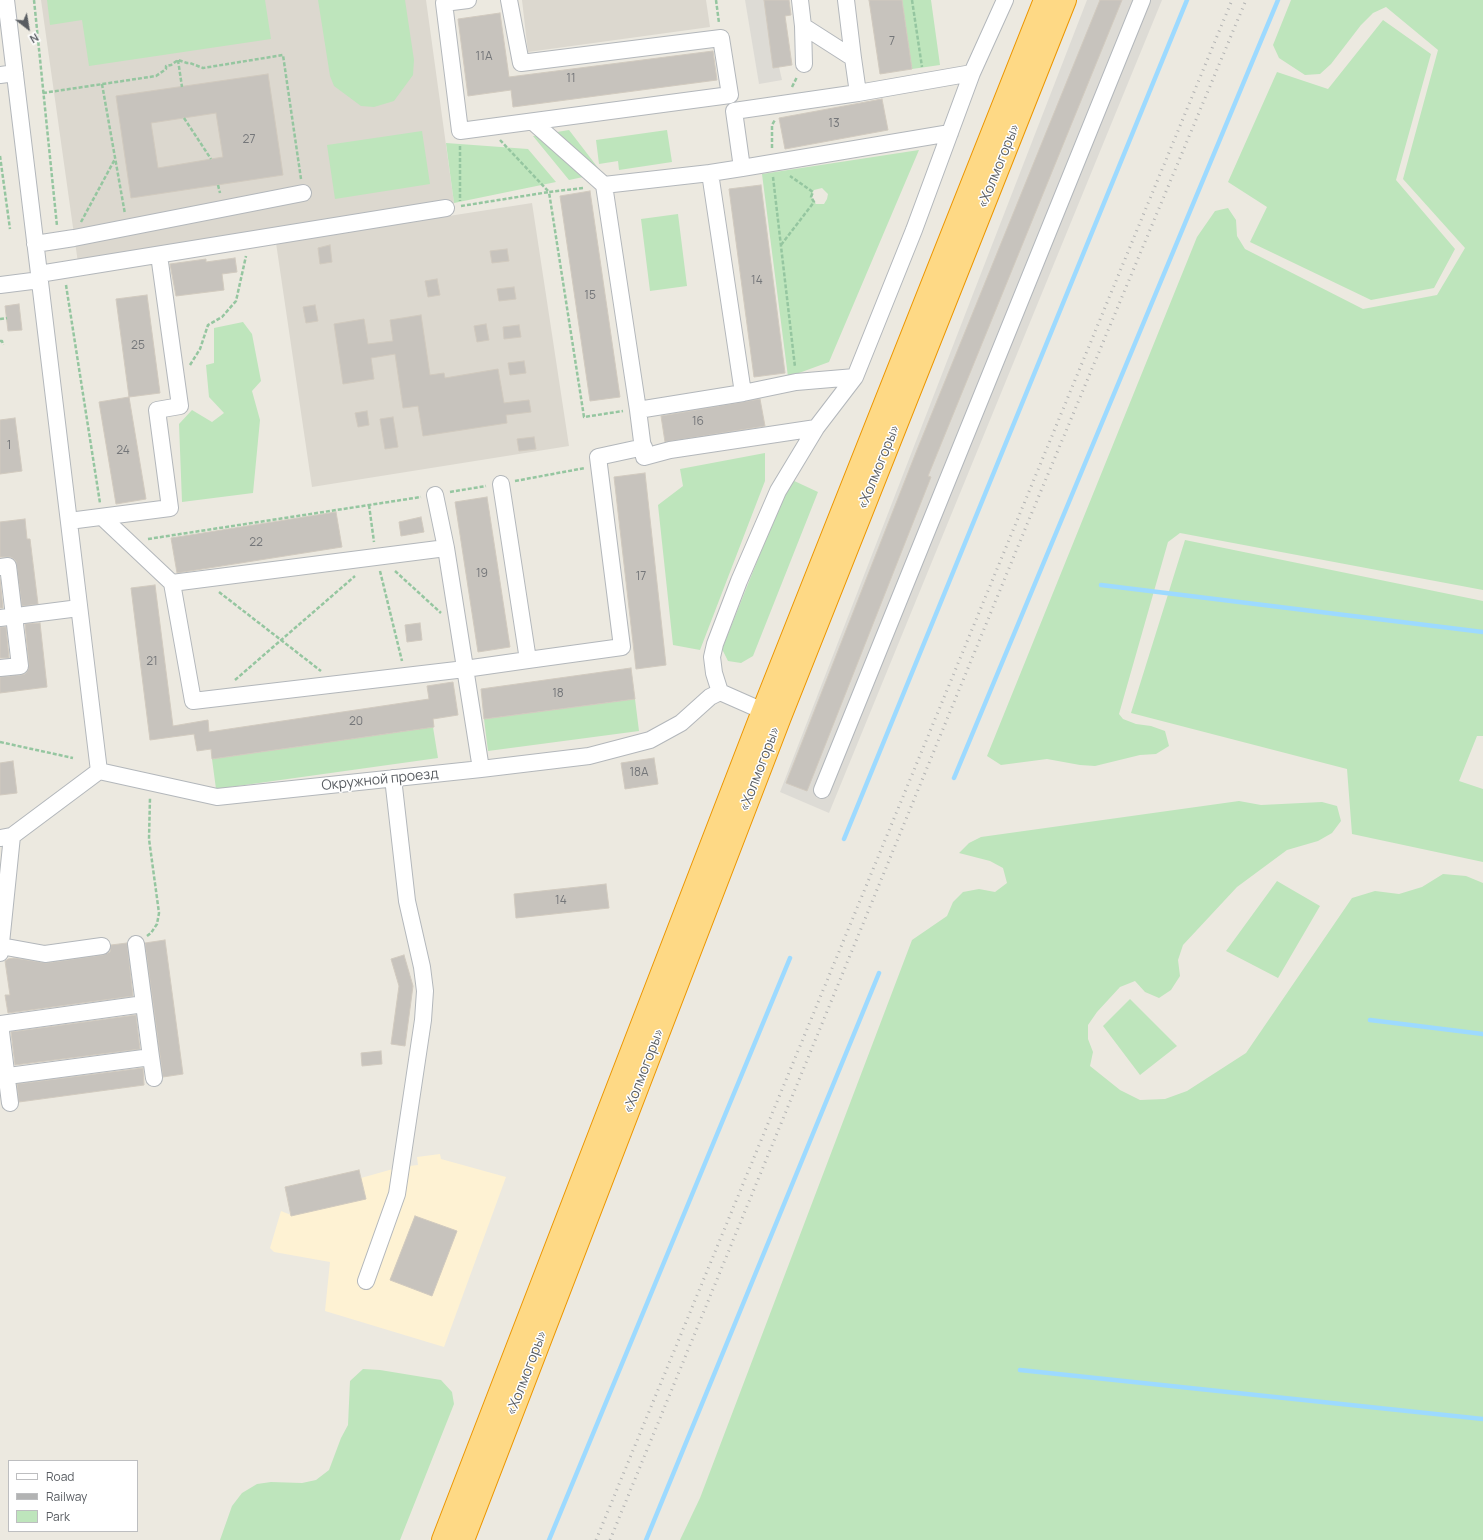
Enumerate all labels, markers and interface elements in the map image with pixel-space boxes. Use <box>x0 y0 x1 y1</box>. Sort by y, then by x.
north arrow <box>8 8 48 48</box>
text: N <box>27 30 42 47</box>
house number: 7 <box>889 35 895 49</box>
house number: 11А <box>476 50 492 64</box>
house number: 11 <box>566 72 576 86</box>
house number: 13 <box>828 117 840 131</box>
street label: «Холмогоры» <box>974 121 1024 211</box>
house number: 27 <box>243 133 255 147</box>
house number: 14 <box>751 274 763 288</box>
house number: 15 <box>584 289 596 303</box>
house number: 25 <box>131 339 145 353</box>
house number: 16 <box>692 415 704 429</box>
street label: «Холмогоры» <box>854 422 904 512</box>
house number: 1 <box>7 439 11 453</box>
house number: 24 <box>116 444 130 458</box>
house number: 22 <box>249 536 263 550</box>
house number: 19 <box>476 567 488 581</box>
house number: 17 <box>636 570 646 584</box>
house number: 21 <box>146 655 158 669</box>
house number: 18 <box>552 687 564 701</box>
house number: 20 <box>349 715 363 729</box>
street label: «Холмогоры» <box>736 724 784 814</box>
street label: Окружной проезд <box>321 766 439 794</box>
house number: 18А <box>629 766 649 780</box>
house number: 14 <box>555 894 567 908</box>
street label: «Холмогоры» <box>620 1026 668 1116</box>
street label: «Холмогоры» <box>503 1328 551 1418</box>
legend <box>8 1460 138 1532</box>
text: Road <box>46 1468 74 1485</box>
text: Railway <box>46 1488 87 1505</box>
text: Park <box>46 1508 70 1525</box>

